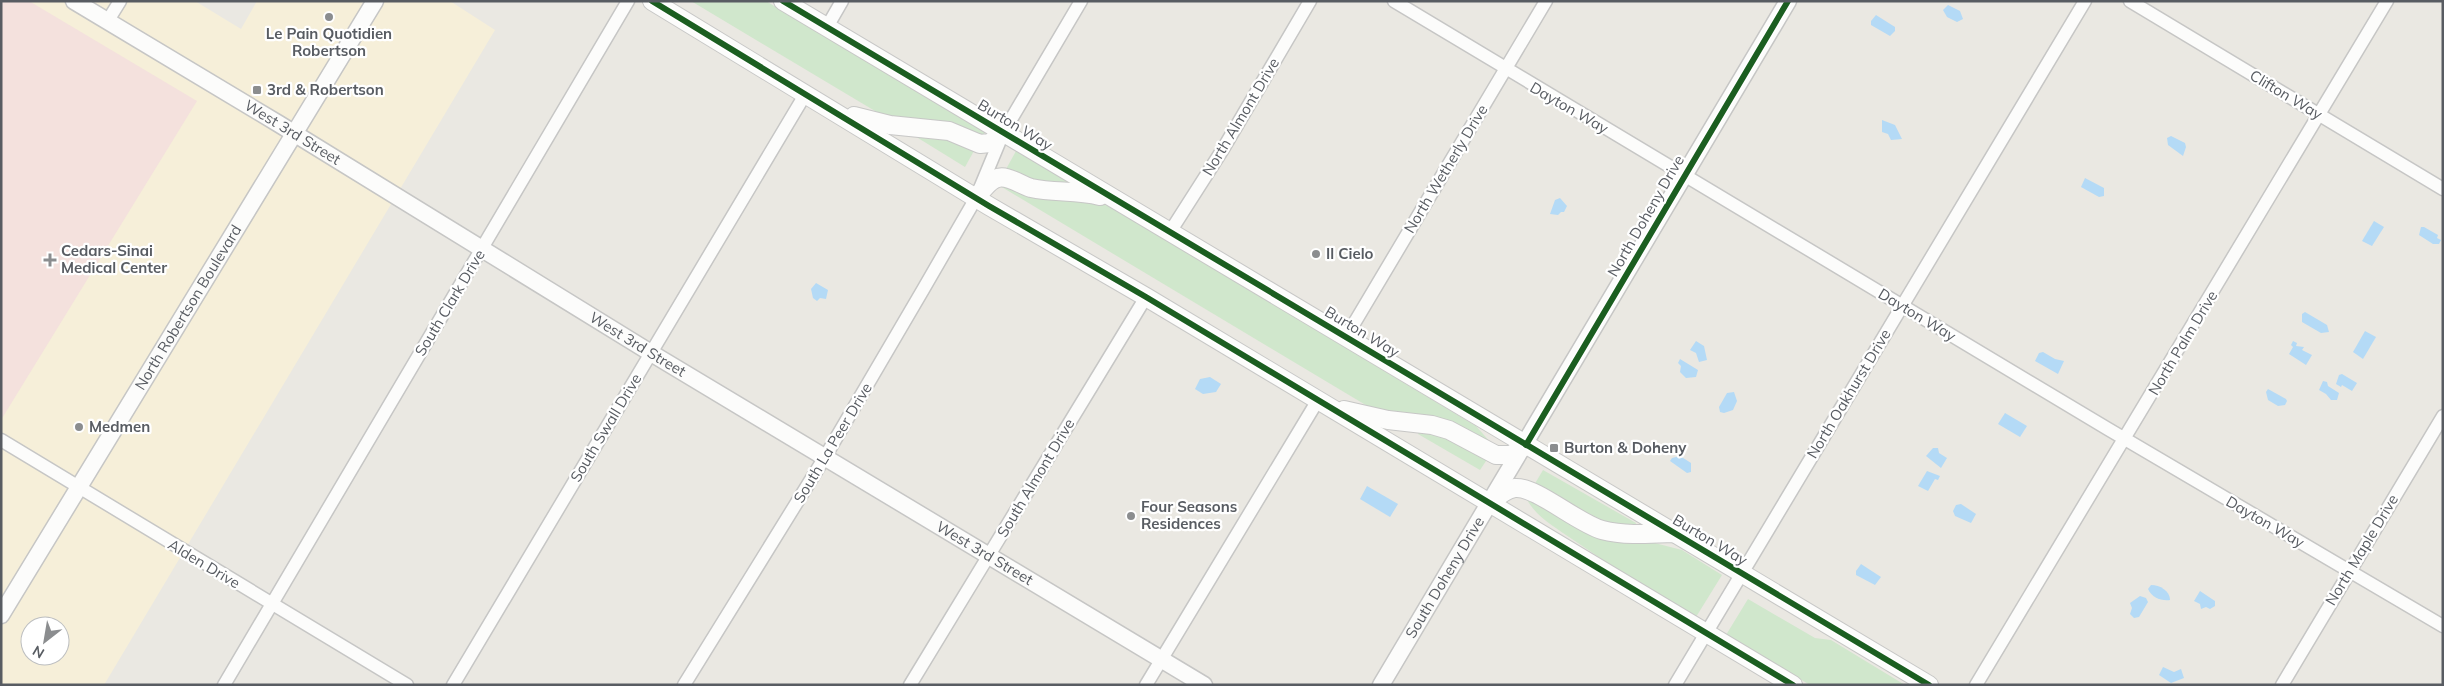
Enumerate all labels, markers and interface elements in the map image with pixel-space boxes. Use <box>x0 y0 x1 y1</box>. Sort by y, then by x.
marker: Le Pain Quotidien Robertson <box>323 11 335 23</box>
place label: Le Pain Quotidien Robertson <box>266 24 392 60</box>
street label: North Almont Drive <box>1198 54 1283 179</box>
street label: Clifton Way <box>2247 65 2326 124</box>
street label: Dayton Way <box>1527 77 1612 138</box>
place label: 3rd & Robertson <box>267 80 384 99</box>
marker: 3rd & Robertson <box>251 84 263 96</box>
street label: West 3rd Street <box>241 95 344 169</box>
street label: Burton Way <box>974 95 1056 154</box>
street label: North Wetherly Drive <box>1400 101 1492 237</box>
street label: North Doheny Drive <box>1603 152 1688 280</box>
street label: North Robertson Boulevard <box>130 221 245 393</box>
place label: Cedars-Sinai Medical Center <box>61 241 167 277</box>
place label: Il Cielo <box>1326 244 1374 263</box>
street label: South Clark Drive <box>410 246 489 359</box>
marker: Il Cielo <box>1310 248 1322 260</box>
marker: Cedars-Sinai Medical Center <box>43 253 57 267</box>
street label: Dayton Way <box>1875 284 1960 345</box>
street label: North Palm Drive <box>2144 287 2221 399</box>
street label: Burton Way <box>1321 302 1403 361</box>
street label: West 3rd Street <box>586 307 689 381</box>
street label: North Oakhurst Drive <box>1802 326 1895 462</box>
street label: South Swall Drive <box>566 370 645 485</box>
street label: South La Peer Drive <box>789 379 876 506</box>
street label: South Almont Drive <box>993 415 1078 541</box>
place label: Medmen <box>89 417 150 436</box>
marker: Medmen <box>73 421 85 433</box>
place label: Burton & Doheny <box>1564 438 1687 457</box>
marker: Burton & Doheny <box>1548 442 1560 454</box>
street label: Dayton Way <box>2223 491 2308 552</box>
street label: North Maple Drive <box>2321 491 2402 609</box>
place label: Four Seasons Residences <box>1141 497 1237 533</box>
marker: Four Seasons Residences <box>1125 510 1137 522</box>
street label: Burton Way <box>1669 510 1751 569</box>
street label: South Doheny Drive <box>1401 513 1488 642</box>
street label: West 3rd Street <box>933 517 1037 589</box>
street label: Alden Drive <box>165 535 244 592</box>
north arrow <box>20 616 70 666</box>
text: N <box>29 642 47 663</box>

